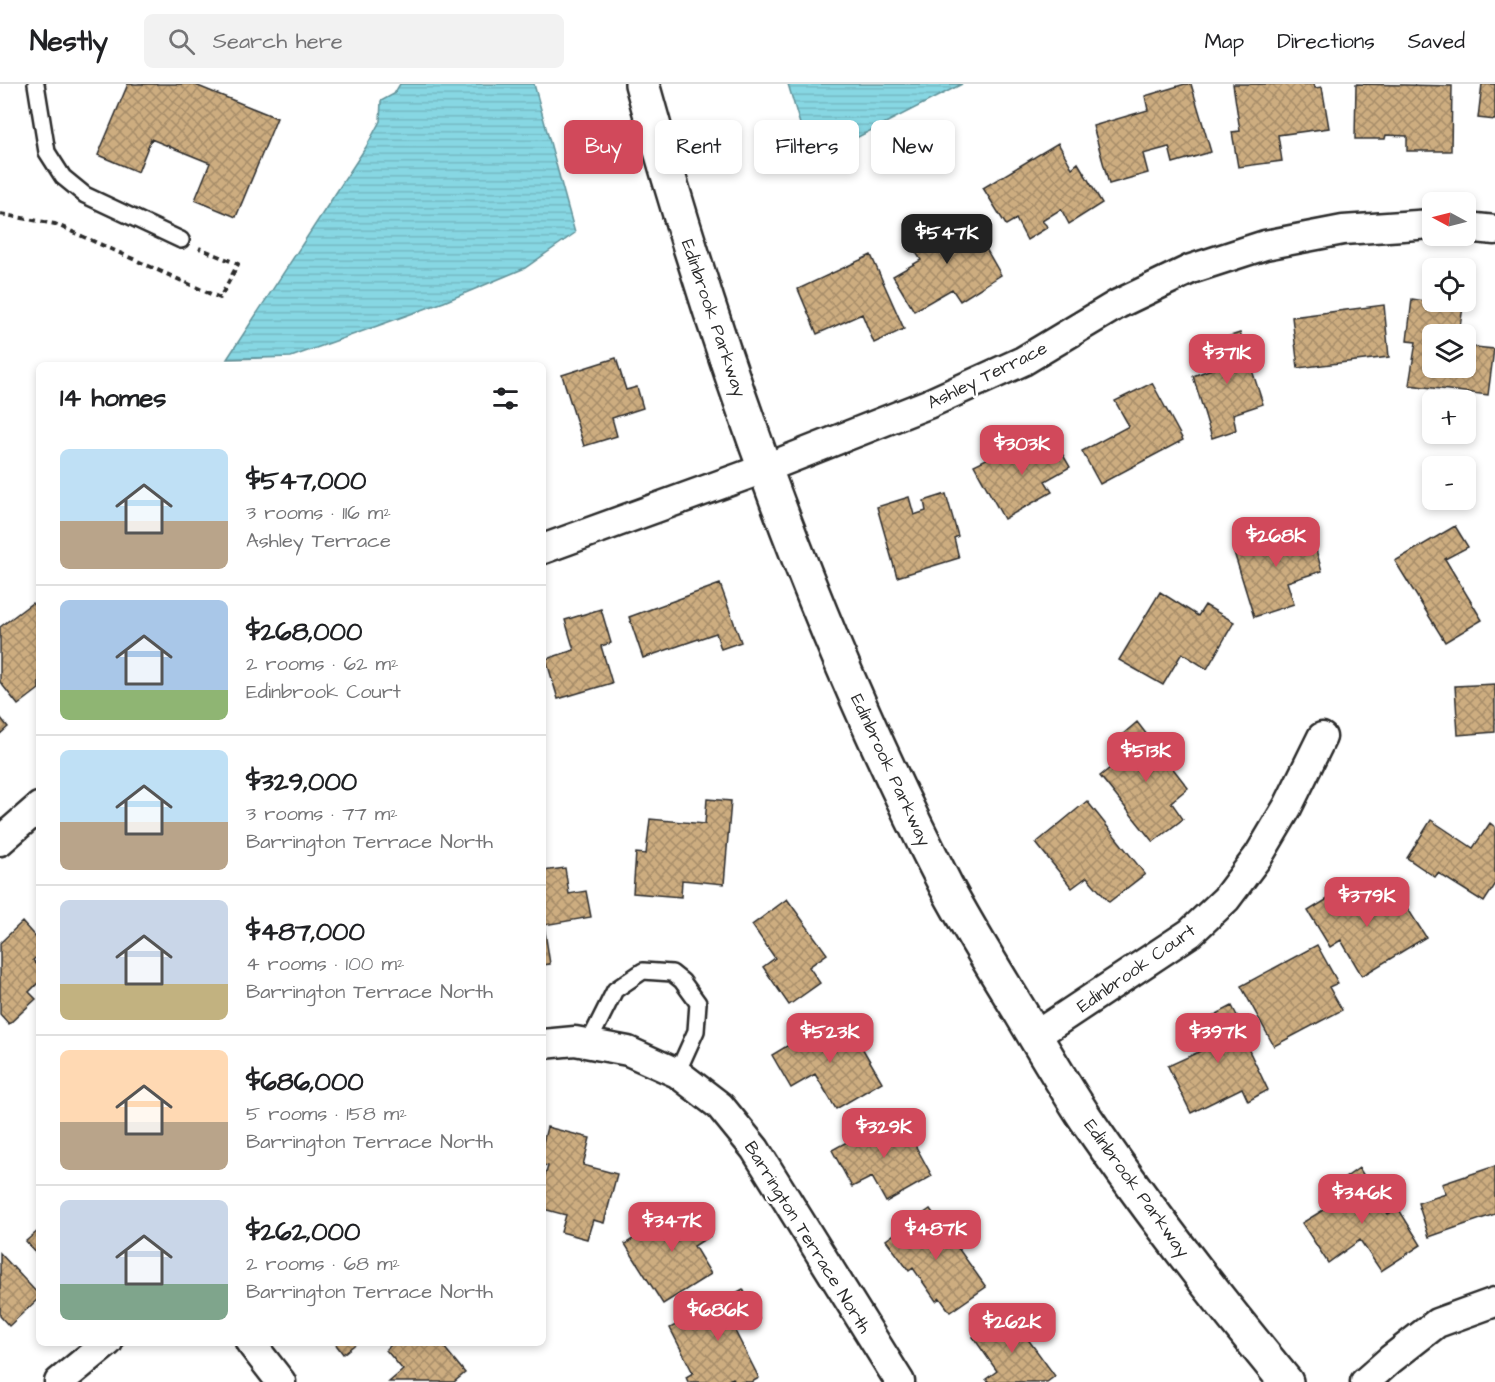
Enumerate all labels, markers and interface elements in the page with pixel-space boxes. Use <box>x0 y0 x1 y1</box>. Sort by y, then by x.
search box <box>144 14 564 68</box>
text: Nestly <box>30 22 108 61</box>
icon: search <box>165 25 198 58</box>
text: Search here <box>213 26 343 57</box>
text: Map <box>1204 27 1244 56</box>
text: Directions <box>1277 27 1375 56</box>
text: Saved <box>1408 27 1465 56</box>
chip: Buy <box>564 120 643 174</box>
chip: Rent <box>655 120 742 174</box>
chip: Filters <box>754 120 859 174</box>
chip: New <box>871 120 955 174</box>
north arrow <box>1422 192 1476 246</box>
map controls <box>1422 192 1476 510</box>
pin: $547K <box>905 214 989 265</box>
text: $547K <box>915 219 979 247</box>
street label: Edinbrook Parkway <box>674 236 752 401</box>
button: locate <box>1422 258 1476 312</box>
button: layers <box>1422 324 1476 378</box>
pin: $371K <box>1185 334 1269 385</box>
street label: Ashley Terrace <box>923 336 1052 416</box>
text: $371K <box>1203 339 1251 367</box>
text: 14 homes <box>60 380 166 416</box>
icon: filters <box>489 382 522 415</box>
button: + <box>1422 390 1476 444</box>
pin: $303K <box>980 425 1064 476</box>
text: $303K <box>994 430 1050 458</box>
button: − <box>1422 456 1476 510</box>
text: $547,000 <box>246 463 366 499</box>
icon: home <box>108 473 180 545</box>
text: 3 rooms · 116 m² <box>246 499 391 527</box>
pin: $268K <box>1234 517 1318 568</box>
text: $268K <box>1246 522 1306 550</box>
text: Ashley Terrace <box>246 527 391 555</box>
text: $268,000 <box>246 614 362 650</box>
icon: home <box>108 624 180 696</box>
text: 2 rooms · 62 m² <box>246 650 398 678</box>
text: Edinbrook Court <box>246 678 401 706</box>
street label: Edinbrook Parkway <box>843 690 937 851</box>
pin: $513K <box>1104 732 1188 783</box>
text: $513K <box>1121 737 1171 765</box>
text: $329,000 <box>246 764 357 800</box>
icon: home <box>108 774 180 846</box>
text: 3 rooms · 77 m² <box>246 800 398 828</box>
text: Barrington Terrace North <box>246 828 493 856</box>
pin: $379K <box>1325 877 1409 928</box>
text: $379K <box>1338 882 1396 910</box>
text: $487,000 <box>246 914 365 950</box>
street label: Edinbrook Court <box>1072 918 1201 1019</box>
icon: home <box>108 924 180 996</box>
text: 4 rooms · 100 m² <box>246 950 404 978</box>
text: Barrington Terrace North <box>246 978 493 1006</box>
pin: $523K <box>788 1013 872 1064</box>
pin: $397K <box>1176 1013 1260 1064</box>
text: $523K <box>800 1018 860 1046</box>
text: $397K <box>1189 1018 1247 1046</box>
text: $686,000 <box>246 1064 364 1100</box>
icon: home <box>108 1074 180 1146</box>
text: 5 rooms · 158 m² <box>246 1100 407 1128</box>
pin: $329K <box>842 1108 926 1159</box>
text: $329K <box>856 1113 912 1141</box>
street label: Edinbrook Parkway <box>1077 1114 1195 1263</box>
text: Barrington Terrace North <box>246 1128 493 1156</box>
street label: Barrington Terrace North <box>737 1136 877 1339</box>
pin: $346K <box>1320 1174 1404 1225</box>
text: $346K <box>1332 1179 1392 1207</box>
pin: $347K <box>630 1202 714 1253</box>
text: $347K <box>642 1207 702 1235</box>
pin: $487K <box>894 1210 978 1261</box>
text: $262,000 <box>246 1214 360 1250</box>
text: $487K <box>905 1215 967 1243</box>
icon: home <box>108 1224 180 1296</box>
text: 2 rooms · 68 m² <box>246 1250 400 1278</box>
text: Barrington Terrace North <box>246 1278 493 1306</box>
pin: $686K <box>676 1291 760 1342</box>
text: $686K <box>687 1296 749 1324</box>
pin: $262K <box>970 1303 1054 1354</box>
text: $262K <box>983 1308 1041 1336</box>

